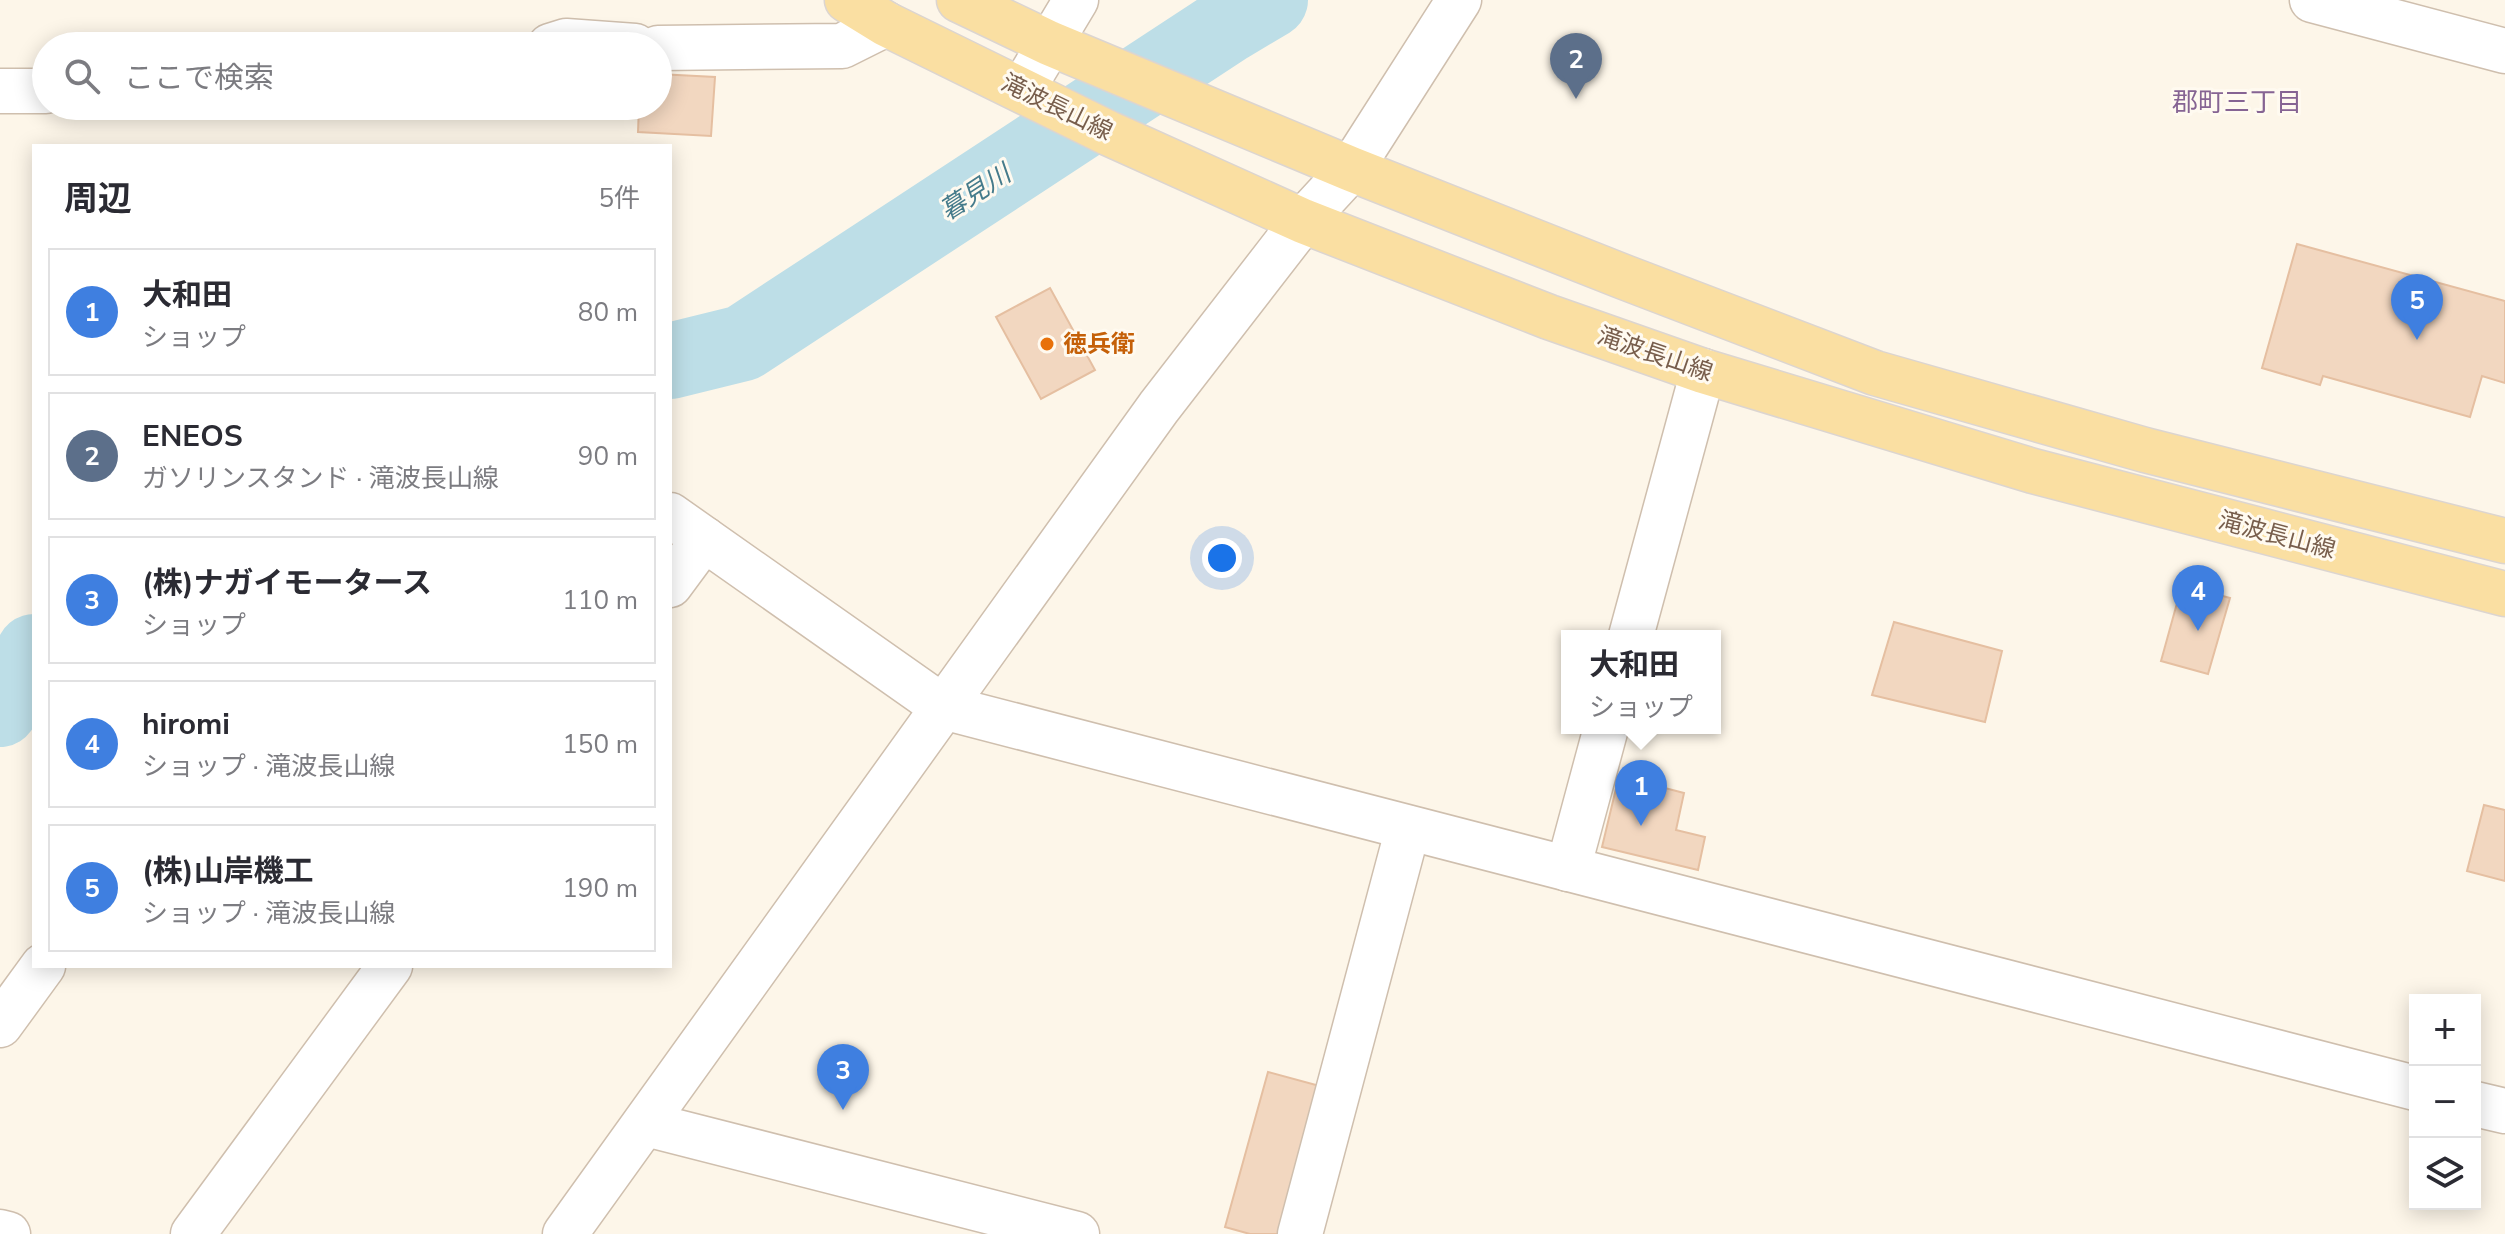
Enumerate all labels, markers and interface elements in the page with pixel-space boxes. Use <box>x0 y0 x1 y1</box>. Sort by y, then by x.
search box <box>32 32 672 120</box>
pin: 2 <box>1550 33 1602 99</box>
icon: search <box>60 54 104 98</box>
text: ここで検索 <box>124 58 274 99</box>
street label: 滝波長山線 <box>996 66 1118 148</box>
district label: 郡町三丁目 <box>2172 85 2302 120</box>
water label: 暮見川 <box>933 155 1020 228</box>
text: 周辺 <box>64 176 132 222</box>
text: 5件 <box>598 181 640 216</box>
pin: 5 <box>2391 274 2443 340</box>
text: 大和田 <box>142 275 232 316</box>
text: 1 <box>84 295 100 330</box>
text: 80 m <box>578 295 638 330</box>
street label: 滝波長山線 <box>1593 319 1717 389</box>
text: ショップ <box>142 320 246 355</box>
place label: 徳兵衛 <box>1063 328 1135 360</box>
marker: 徳兵衛 <box>1038 335 1056 353</box>
text: ENEOS <box>142 416 243 457</box>
text: 2 <box>84 439 100 474</box>
text: 90 m <box>578 439 638 474</box>
text: ガソリンスタンド · 滝波長山線 <box>142 461 499 496</box>
street label: 滝波長山線 <box>2215 504 2339 566</box>
your location <box>1202 538 1242 578</box>
text: (株)ナガイモータース <box>142 563 432 604</box>
pin: 4 <box>2172 565 2224 631</box>
text: 3 <box>84 583 100 618</box>
text: 110 m <box>562 583 638 618</box>
text: ショップ <box>142 608 246 643</box>
popup <box>1561 630 1721 734</box>
text: 大和田 <box>1589 645 1679 686</box>
text: ショップ <box>1589 690 1693 725</box>
text: hiromi <box>142 704 230 745</box>
text: 4 <box>84 727 100 762</box>
text: 150 m <box>562 727 638 762</box>
text: ショップ · 滝波長山線 <box>142 749 395 784</box>
pin: 1 <box>1615 760 1667 826</box>
text: (株)山岸機工 <box>142 851 313 892</box>
text: 5 <box>84 871 100 906</box>
text: 190 m <box>562 871 638 906</box>
text: ショップ · 滝波長山線 <box>142 896 395 931</box>
map controls <box>2409 994 2481 1210</box>
button: + <box>2409 994 2481 1066</box>
pin: 3 <box>817 1044 869 1110</box>
button: − <box>2409 1066 2481 1138</box>
button: layers <box>2409 1138 2481 1210</box>

